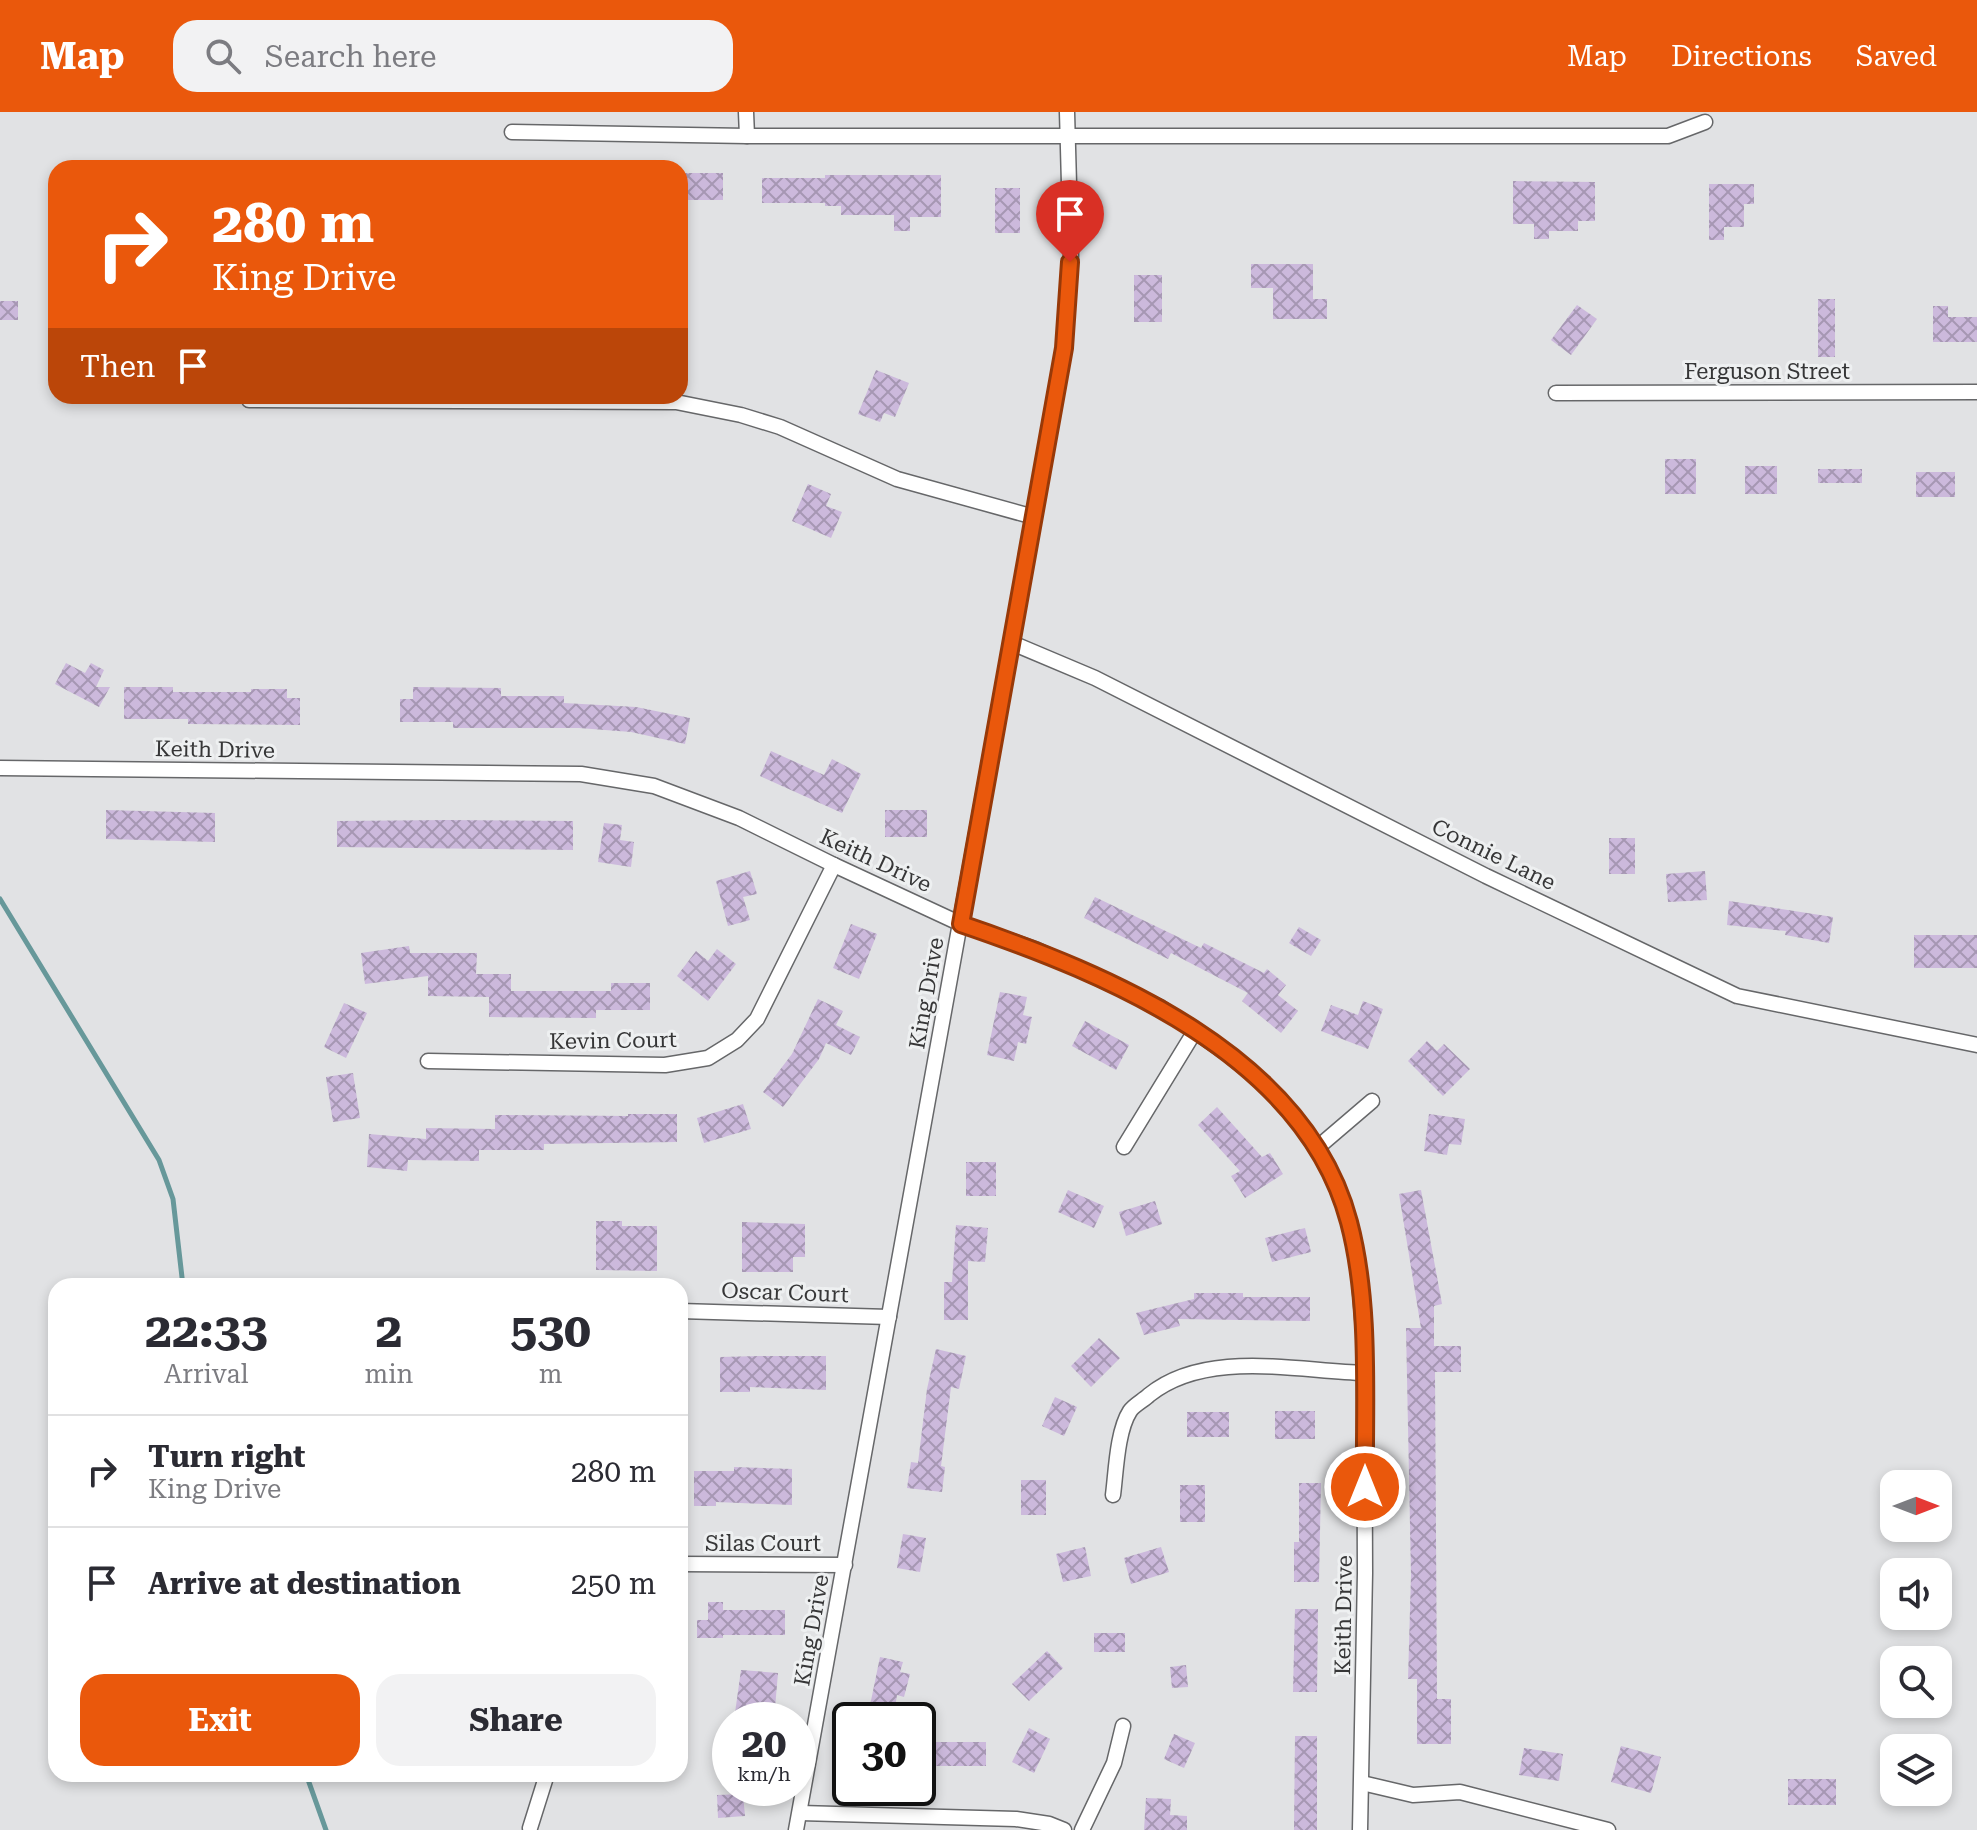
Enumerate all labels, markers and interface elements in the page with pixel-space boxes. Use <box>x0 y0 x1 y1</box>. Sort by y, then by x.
search box <box>173 20 733 92</box>
text: Map <box>40 34 125 78</box>
icon: search <box>201 34 245 78</box>
text: Search here <box>265 39 437 74</box>
text: Map <box>1567 40 1627 73</box>
text: Directions <box>1671 40 1812 73</box>
text: Saved <box>1856 40 1937 73</box>
pin <box>1036 180 1104 262</box>
text: 280 m <box>212 190 374 256</box>
icon: right <box>80 192 184 296</box>
icon: arrive <box>1048 192 1092 236</box>
text: King Drive <box>212 257 396 299</box>
icon: arrive <box>171 344 215 388</box>
text: Then <box>80 349 155 384</box>
street label: Ferguson Street <box>1684 359 1850 384</box>
street label: Keith Drive <box>155 736 275 763</box>
street label: Connie Lane <box>1428 814 1560 895</box>
street label: Keith Drive <box>816 824 935 897</box>
street label: King Drive <box>904 935 949 1051</box>
street label: Kevin Court <box>549 1027 677 1054</box>
street label: Oscar Court <box>721 1278 849 1307</box>
text: 22:33 <box>145 1303 268 1359</box>
text: 2 <box>375 1303 402 1359</box>
text: 530 <box>510 1303 591 1359</box>
text: Arrival <box>164 1359 249 1389</box>
text: min <box>365 1359 413 1389</box>
text: m <box>539 1359 563 1389</box>
text: Turn right <box>148 1439 305 1474</box>
position arrow <box>1323 1445 1407 1529</box>
icon: right <box>80 1449 124 1493</box>
text: 280 m <box>571 1454 656 1489</box>
north arrow <box>1880 1470 1952 1542</box>
map controls <box>1880 1470 1952 1806</box>
text: King Drive <box>148 1474 281 1504</box>
street label: Silas Court <box>705 1531 821 1556</box>
street label: Keith Drive <box>1330 1555 1357 1675</box>
button: sound <box>1880 1558 1952 1630</box>
icon: arrive <box>80 1561 124 1605</box>
text: Arrive at destination <box>148 1566 461 1601</box>
text: 250 m <box>571 1566 656 1601</box>
street label: King Drive <box>789 1572 834 1688</box>
button: search <box>1880 1646 1952 1718</box>
button: Exit <box>80 1674 360 1766</box>
button: Share <box>376 1674 656 1766</box>
speed limit sign: 30 <box>832 1702 936 1806</box>
text: 20 <box>742 1720 786 1767</box>
button: layers <box>1880 1734 1952 1806</box>
text: km/h <box>737 1762 791 1786</box>

